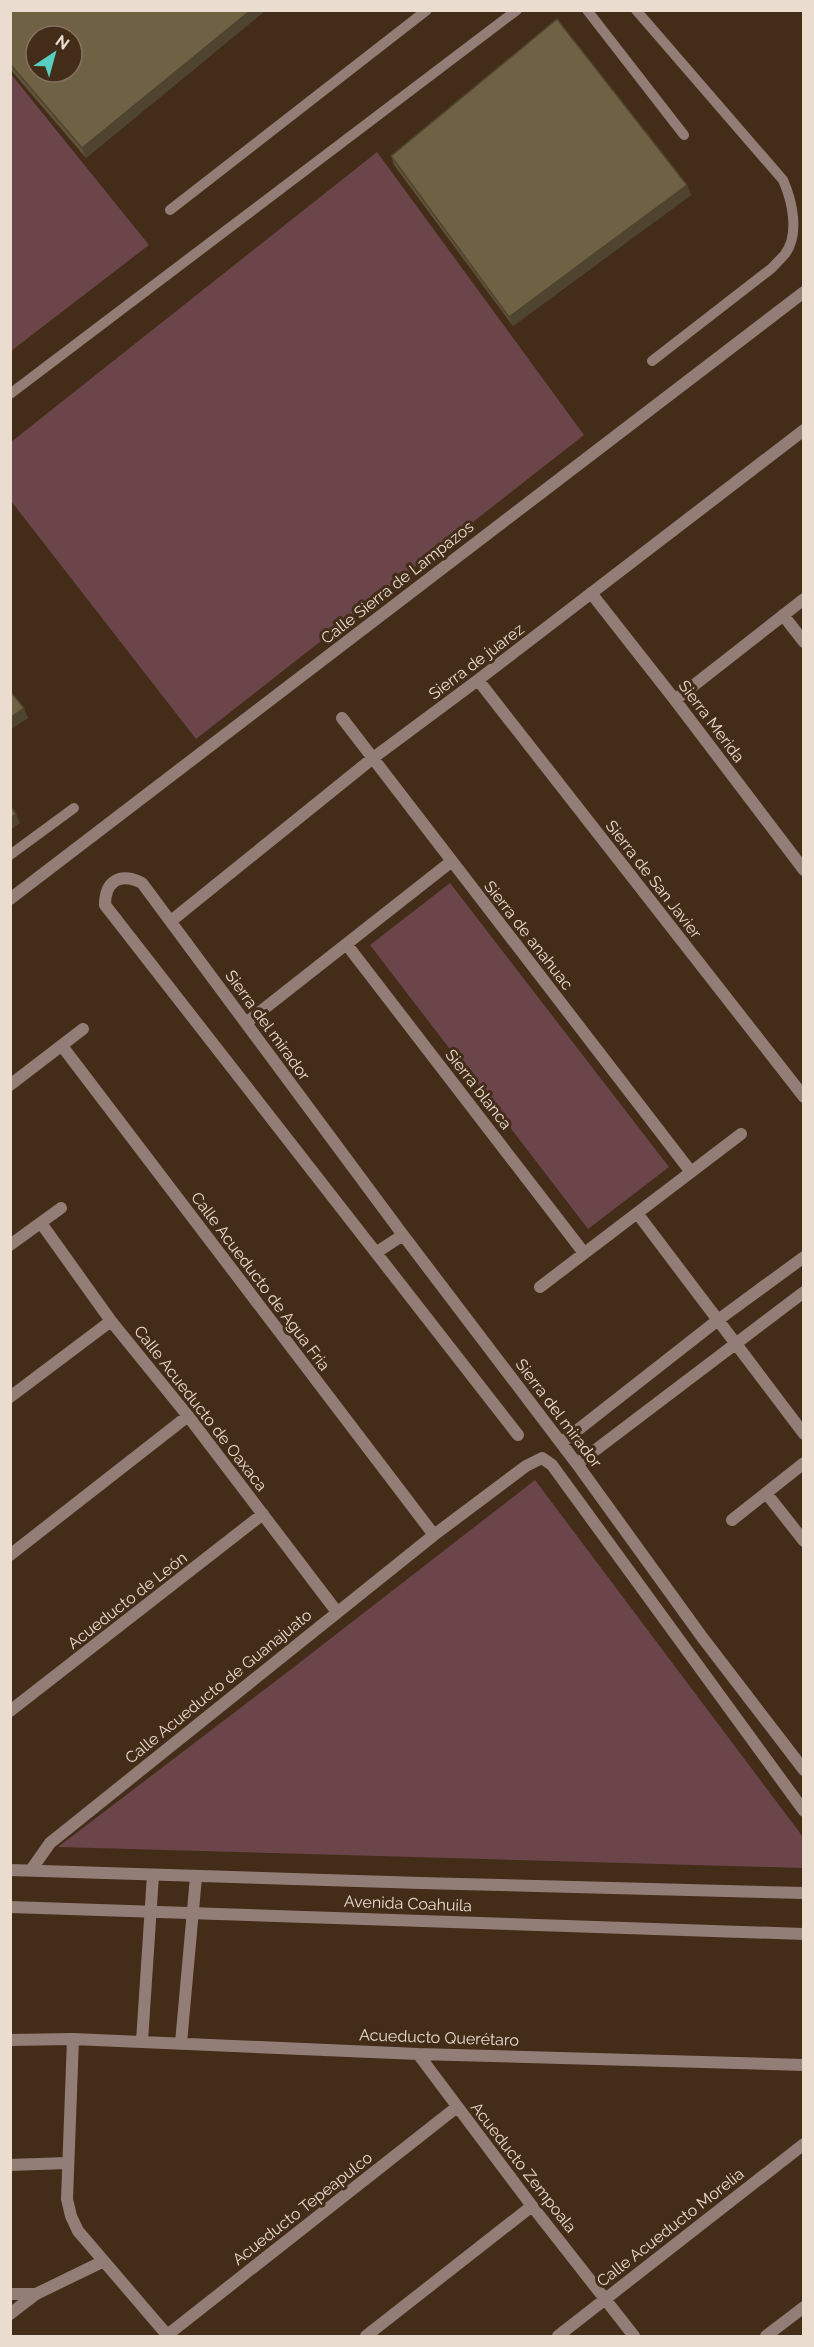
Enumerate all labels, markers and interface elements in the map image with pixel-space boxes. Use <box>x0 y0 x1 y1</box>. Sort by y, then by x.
north arrow <box>24 24 84 84</box>
text: N <box>52 31 73 54</box>
street label: Calle Sierra de Lampazos <box>317 517 478 648</box>
street label: Sierra de juarez <box>425 619 528 703</box>
street label: Sierra Merida <box>675 677 749 766</box>
street label: Sierra de San Javier <box>602 817 706 942</box>
street label: Sierra de anahuac <box>480 877 577 994</box>
street label: Sierra del mirador <box>221 967 314 1084</box>
street label: Sierra blanca <box>441 1045 516 1133</box>
street label: Calle Acueducto de Agua Fria <box>187 1188 334 1374</box>
street label: Calle Acueducto de Oaxaca <box>130 1322 271 1495</box>
street label: Sierra del mirador <box>511 1355 606 1472</box>
street label: Acueducto de León <box>64 1548 191 1653</box>
street label: Calle Acueducto de Guanajuato <box>121 1605 315 1768</box>
street label: Avenida Coahuila <box>344 1892 472 1915</box>
street label: Acueducto Querétaro <box>359 2025 519 2050</box>
street label: Acueducto Zempoala <box>467 2098 580 2236</box>
street label: Acueducto Tepeapulco <box>229 2148 376 2269</box>
street label: Calle Acueducto Morelia <box>593 2164 748 2291</box>

